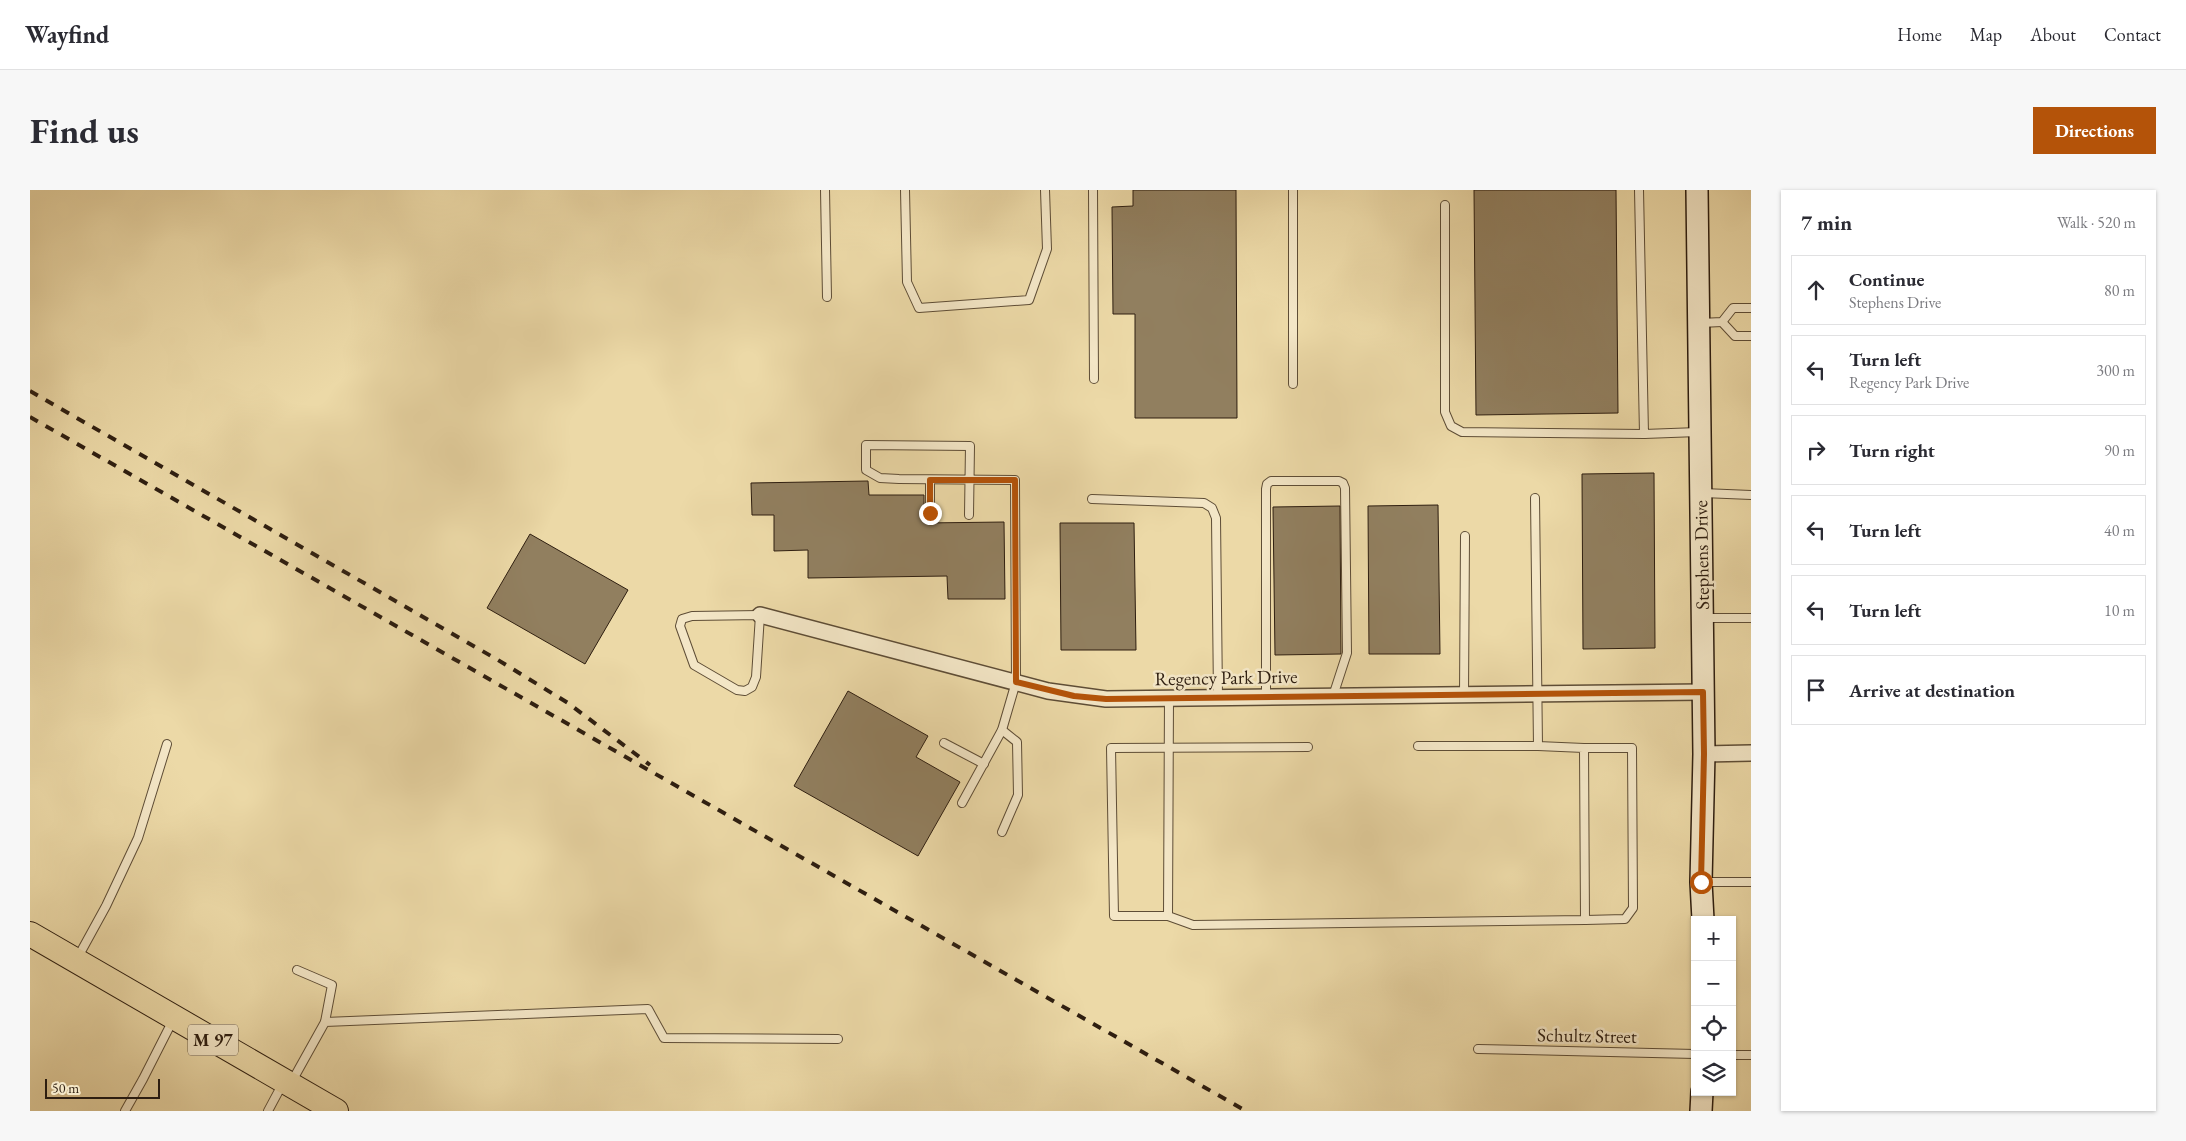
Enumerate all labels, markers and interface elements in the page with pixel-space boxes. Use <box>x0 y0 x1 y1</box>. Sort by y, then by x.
text: Wayfind <box>25 19 109 50</box>
text: Home <box>1897 23 1942 46</box>
text: Map <box>1970 23 2002 46</box>
text: About <box>2030 23 2076 46</box>
text: Contact <box>2104 23 2161 46</box>
button: Directions <box>2033 107 2156 154</box>
text: Find us <box>30 108 139 153</box>
text: 7 min <box>1801 209 1852 236</box>
text: Walk · 520 m <box>2057 212 2136 233</box>
text: Continue <box>1849 267 1924 292</box>
icon: ahead <box>1802 276 1830 304</box>
text: 80 m <box>2104 280 2135 301</box>
text: Stephens Drive <box>1849 292 1941 313</box>
text: Turn left <box>1849 347 1921 372</box>
icon: left <box>1802 356 1830 384</box>
text: 300 m <box>2096 360 2135 381</box>
text: Regency Park Drive <box>1849 372 1969 393</box>
icon: right <box>1802 436 1830 464</box>
text: Turn right <box>1849 438 1935 463</box>
text: 90 m <box>2104 440 2135 461</box>
street label: Stephens Drive <box>1688 500 1715 610</box>
route end <box>919 502 942 525</box>
icon: left <box>1802 516 1830 544</box>
text: Turn left <box>1849 518 1921 543</box>
text: 40 m <box>2104 520 2135 541</box>
icon: left <box>1802 596 1830 624</box>
text: Turn left <box>1849 598 1921 623</box>
text: 10 m <box>2104 600 2135 621</box>
street label: Regency Park Drive <box>1154 664 1298 691</box>
icon: arrive <box>1802 676 1830 704</box>
text: Arrive at destination <box>1849 678 2015 703</box>
route start <box>1690 871 1713 894</box>
map controls <box>1691 916 1736 1096</box>
button: + <box>1691 916 1736 961</box>
button: − <box>1691 961 1736 1006</box>
button: locate <box>1691 1006 1736 1051</box>
street label: Schultz Street <box>1537 1022 1637 1049</box>
road number: M 97 <box>188 1024 238 1056</box>
button: layers <box>1691 1051 1736 1096</box>
scale bar <box>45 1076 160 1099</box>
text: 50 m <box>52 1079 79 1097</box>

